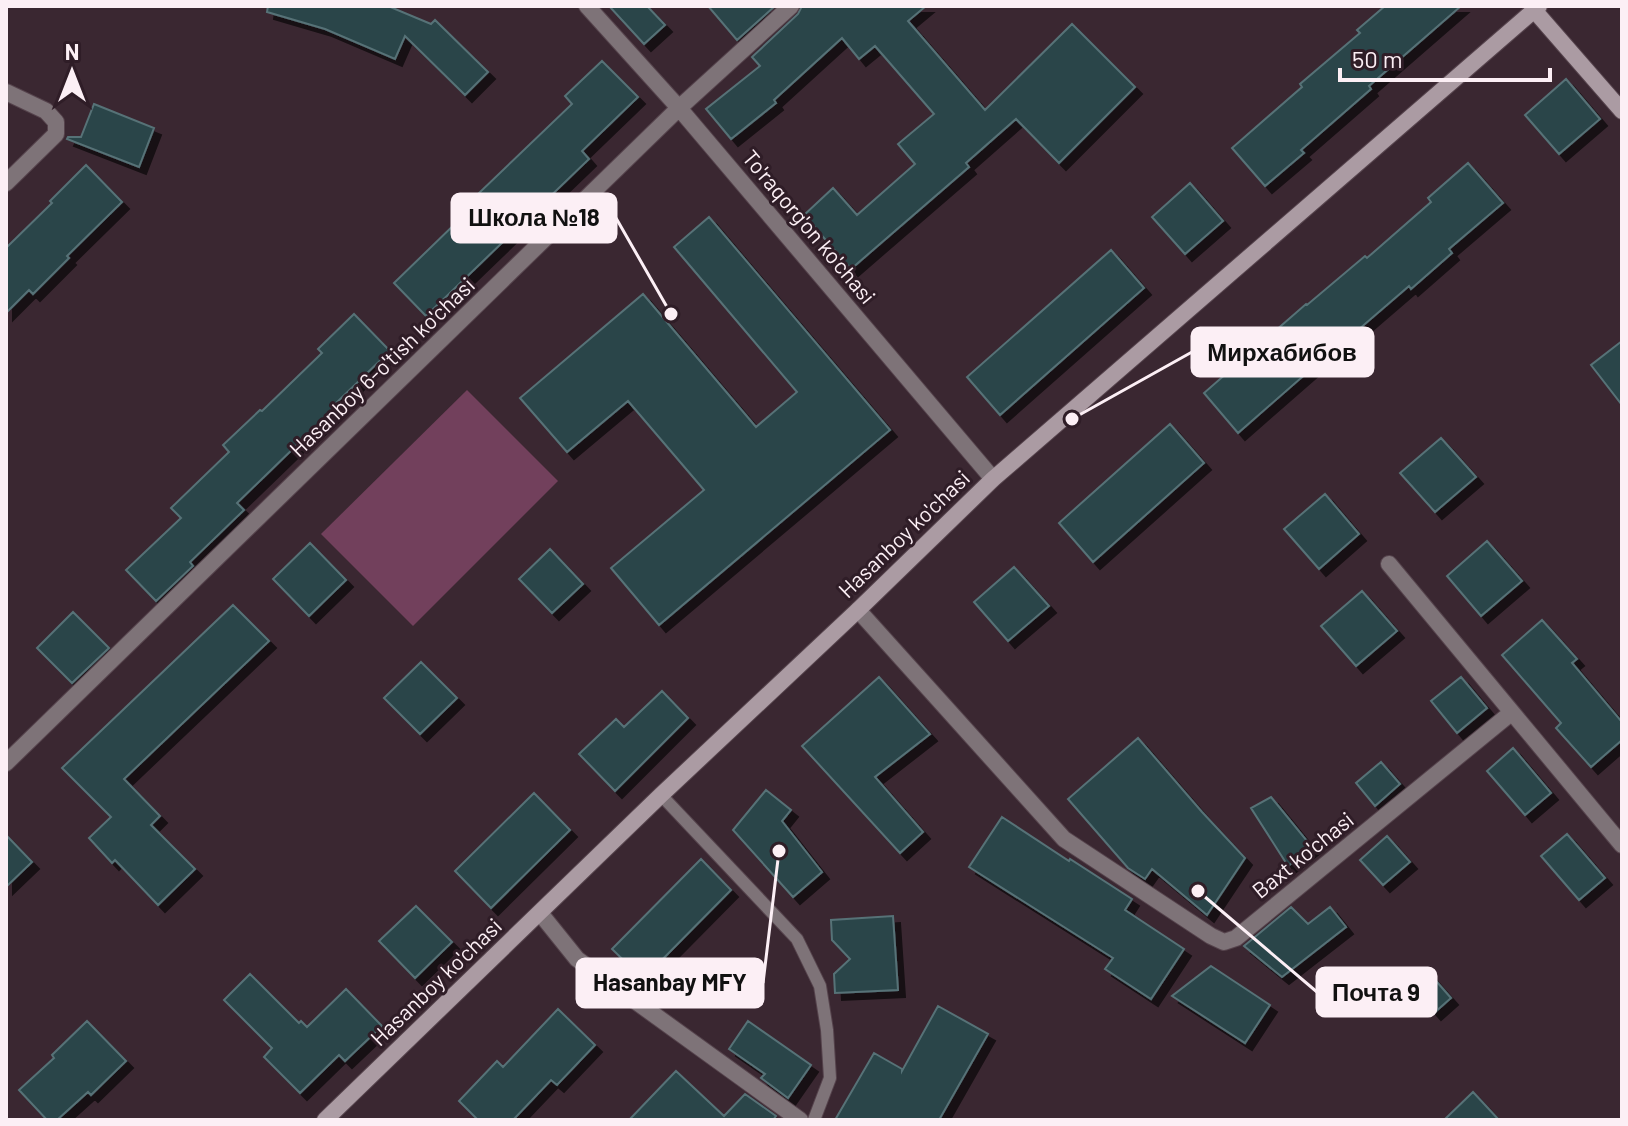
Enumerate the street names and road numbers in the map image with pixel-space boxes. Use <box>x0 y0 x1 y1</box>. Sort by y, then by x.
street label: To'raqorg'on ko'chasi <box>738 144 882 308</box>
street label: Hasanboy 6-o'tish ko'chasi <box>283 271 479 461</box>
street label: Hasanboy ko'chasi <box>832 464 974 602</box>
street label: Baxt ko'chasi <box>1247 806 1358 903</box>
street label: Hasanboy ko'chasi <box>364 912 506 1050</box>

